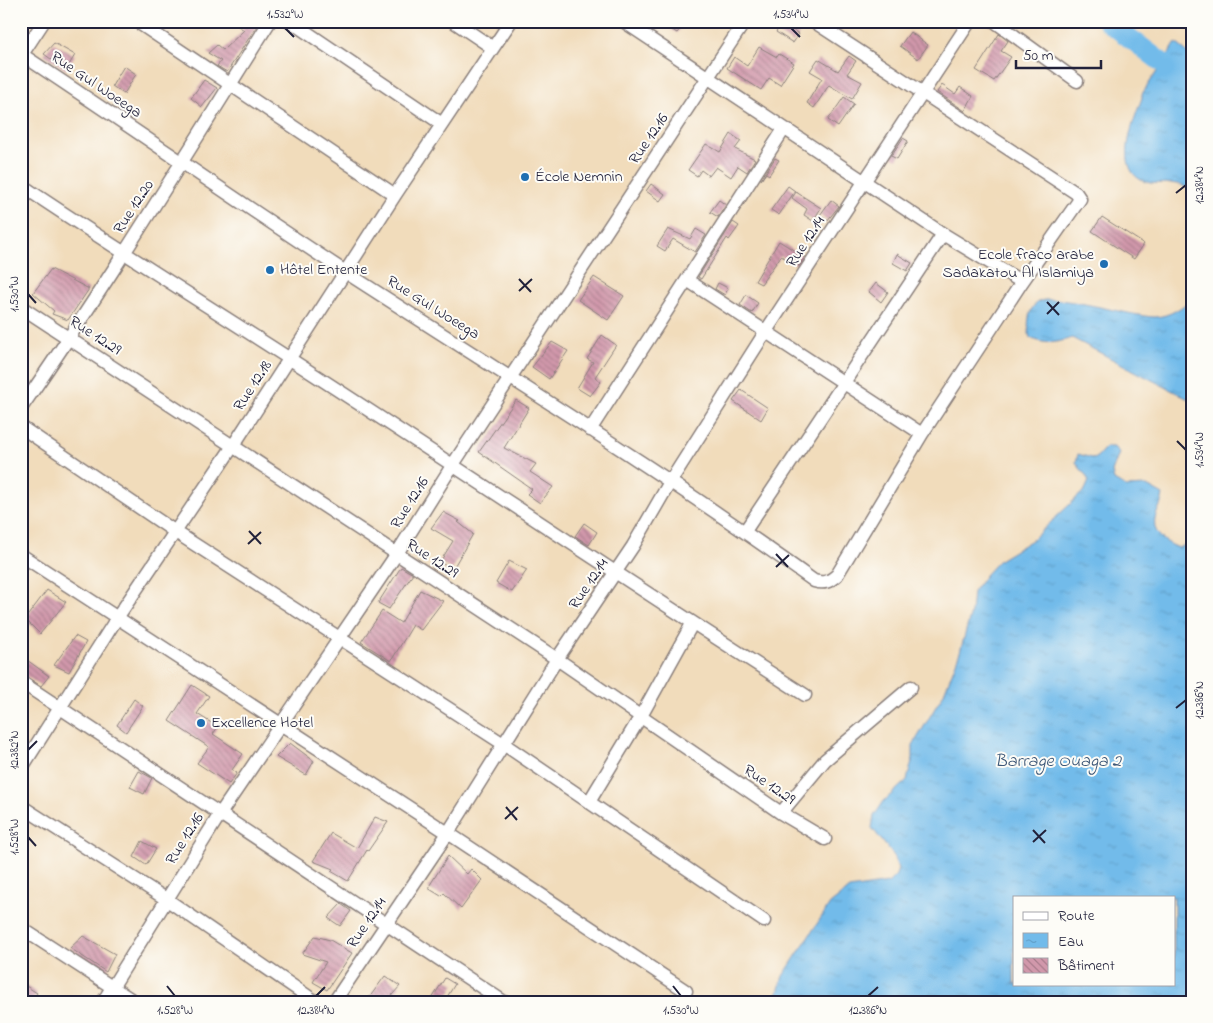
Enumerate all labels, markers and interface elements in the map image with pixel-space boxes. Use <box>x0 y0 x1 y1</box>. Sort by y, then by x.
text: 1.532°W <box>267 6 303 24</box>
text: 1.534°W <box>773 6 809 24</box>
scale bar <box>1016 38 1100 70</box>
street label: Rue Gul Woeega <box>45 45 147 125</box>
text: 50 m <box>1023 45 1054 67</box>
street label: Rue 12.16 <box>623 108 675 170</box>
place label: École Nemnin <box>535 165 623 189</box>
text: 12.384°N <box>1191 166 1209 204</box>
marker: École Nemnin <box>519 171 531 183</box>
street label: Rue 12.20 <box>108 175 161 239</box>
street label: Rue 12.14 <box>780 211 832 272</box>
place label: Ecole fraco arabe Sadakatou Al Islamiya <box>942 243 1095 285</box>
place label: Hôtel Entente <box>280 258 368 282</box>
marker: Ecole fraco arabe Sadakatou Al Islamiya <box>1098 258 1110 270</box>
marker: Hôtel Entente <box>264 264 276 276</box>
street label: Rue Gul Woeega <box>382 270 484 346</box>
text: 1.530°W <box>6 276 24 312</box>
street label: Rue 12.29 <box>64 310 126 362</box>
street label: Rue 12.18 <box>228 356 278 416</box>
text: 1.534°W <box>1191 432 1209 468</box>
street label: Rue 12.16 <box>385 472 435 534</box>
street label: Rue 12.29 <box>401 533 463 585</box>
street label: Rue 12.14 <box>563 553 615 614</box>
text: 12.386°N <box>1191 681 1209 719</box>
place label: Excellence Hotel <box>211 711 314 735</box>
marker: Excellence Hotel <box>195 717 207 729</box>
text: 12.382°N <box>6 731 24 769</box>
water label: Barrage Ouaga 2 <box>995 749 1122 775</box>
street label: Rue 12.29 <box>738 759 800 811</box>
street label: Rue 12.16 <box>160 808 210 870</box>
text: 1.528°W <box>6 819 24 855</box>
street label: Rue 12.14 <box>341 892 393 953</box>
legend <box>1013 896 1176 986</box>
text: Route <box>1058 905 1095 927</box>
text: Eau <box>1058 931 1084 953</box>
text: Bâtiment <box>1057 955 1115 977</box>
text: 1.528°W <box>157 1002 193 1020</box>
text: 12.384°N <box>297 1002 335 1020</box>
text: 1.530°W <box>663 1002 699 1020</box>
text: 12.386°N <box>849 1002 887 1020</box>

